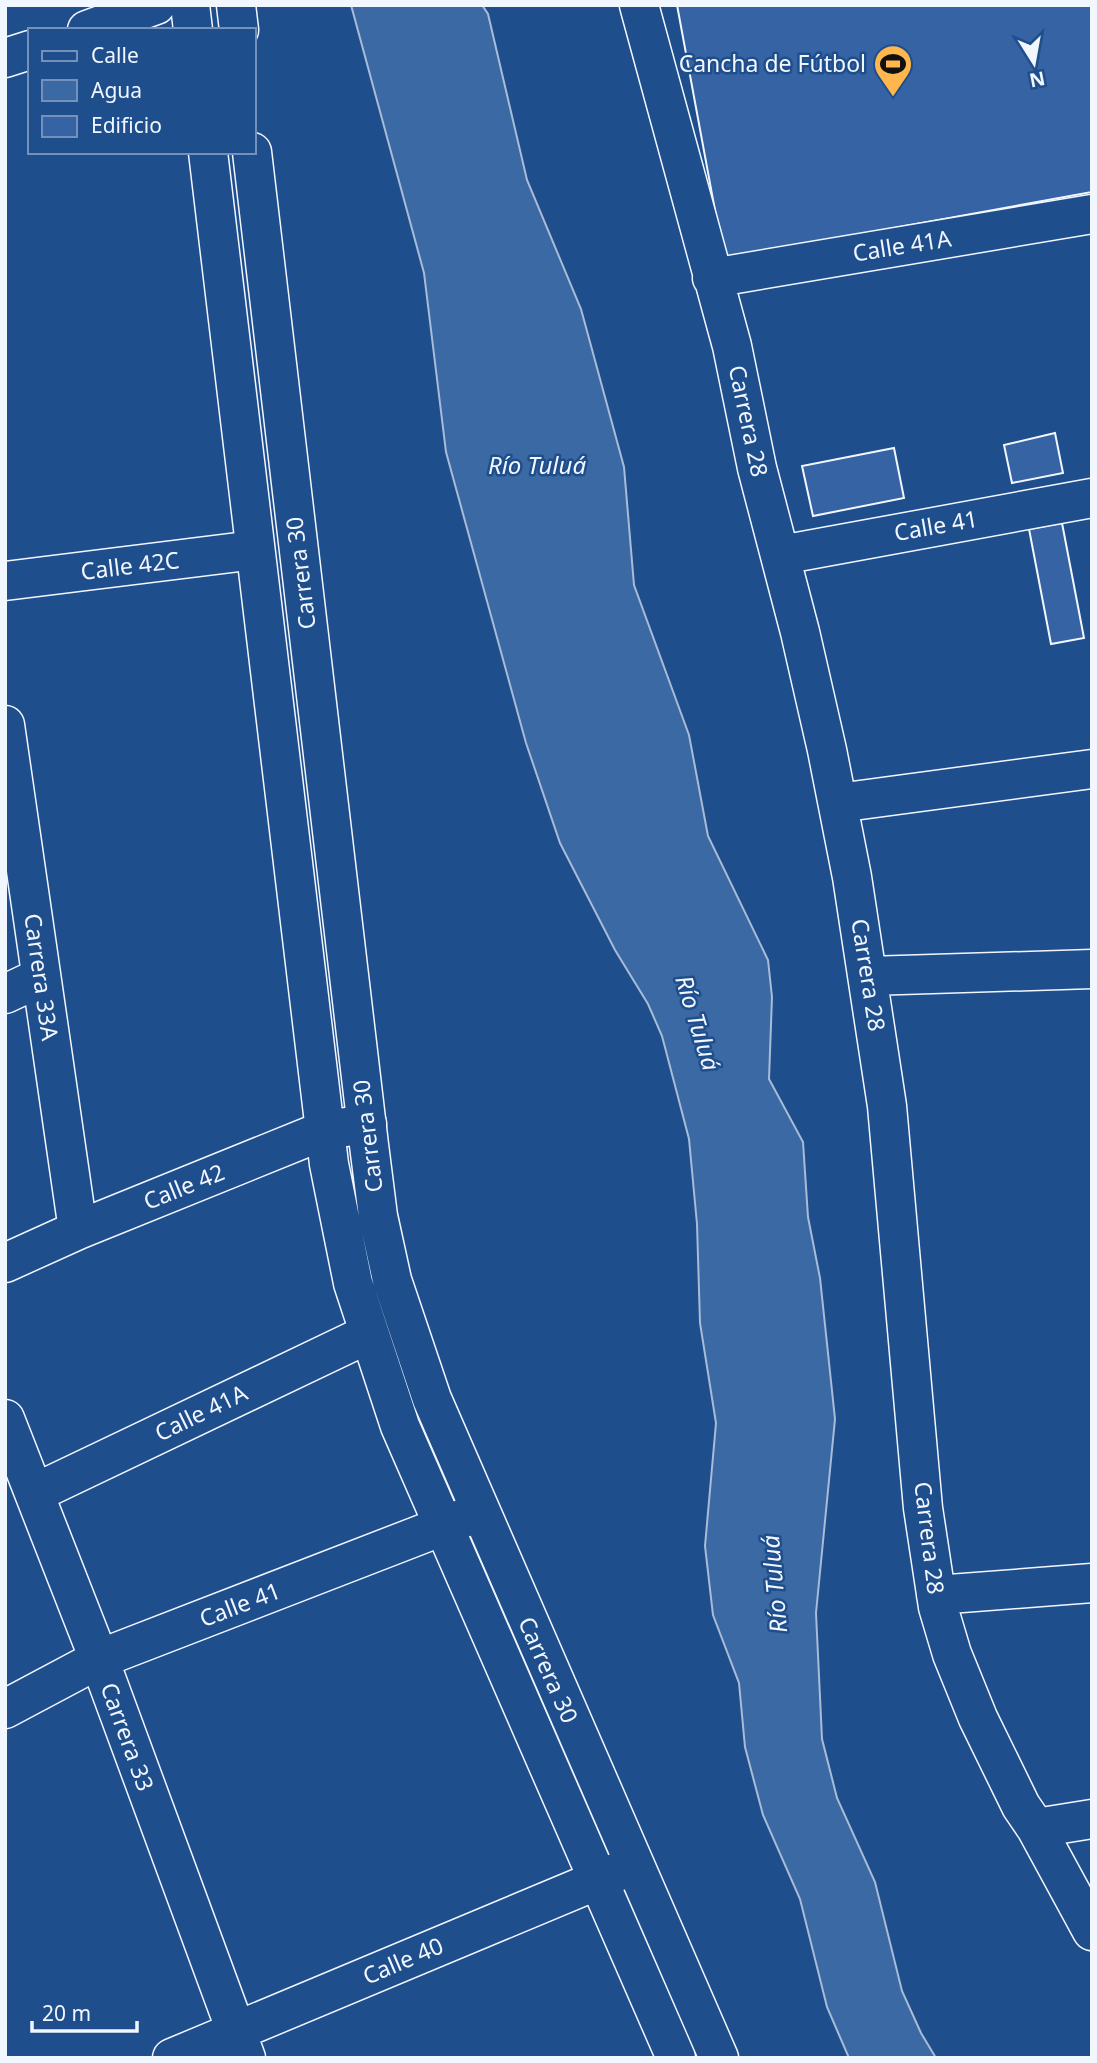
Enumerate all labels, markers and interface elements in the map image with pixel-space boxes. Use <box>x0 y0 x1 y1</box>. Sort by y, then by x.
legend <box>28 28 256 154</box>
north arrow <box>999 28 1069 98</box>
text: Calle <box>91 41 139 69</box>
sports icon: Cancha de Fútbol <box>872 43 914 98</box>
place label: Cancha de Fútbol <box>679 47 866 79</box>
text: N <box>1027 65 1047 94</box>
text: Agua <box>91 76 142 104</box>
text: Edificio <box>91 111 162 139</box>
street label: Calle 41A <box>850 221 954 269</box>
street label: Carrera 28 <box>722 362 776 479</box>
water label: Río Tuluá <box>488 448 586 481</box>
street label: Calle 41 <box>891 502 980 548</box>
street label: Carrera 30 <box>277 515 323 631</box>
street label: Calle 42C <box>79 543 181 587</box>
street label: Carrera 33A <box>17 911 67 1043</box>
street label: Carrera 28 <box>844 916 894 1033</box>
water label: Río Tuluá <box>668 971 729 1075</box>
street label: Carrera 30 <box>344 1078 390 1194</box>
street label: Calle 42 <box>138 1155 229 1217</box>
street label: Calle 41A <box>149 1376 252 1448</box>
street label: Carrera 28 <box>907 1480 953 1596</box>
water label: Río Tuluá <box>753 1533 794 1634</box>
street label: Calle 41 <box>194 1574 285 1634</box>
street label: Carrera 30 <box>511 1611 587 1728</box>
street label: Carrera 33 <box>94 1678 162 1795</box>
street label: Calle 40 <box>357 1929 448 1991</box>
scale bar <box>32 1990 136 2034</box>
text: 20 m <box>42 1999 91 2027</box>

